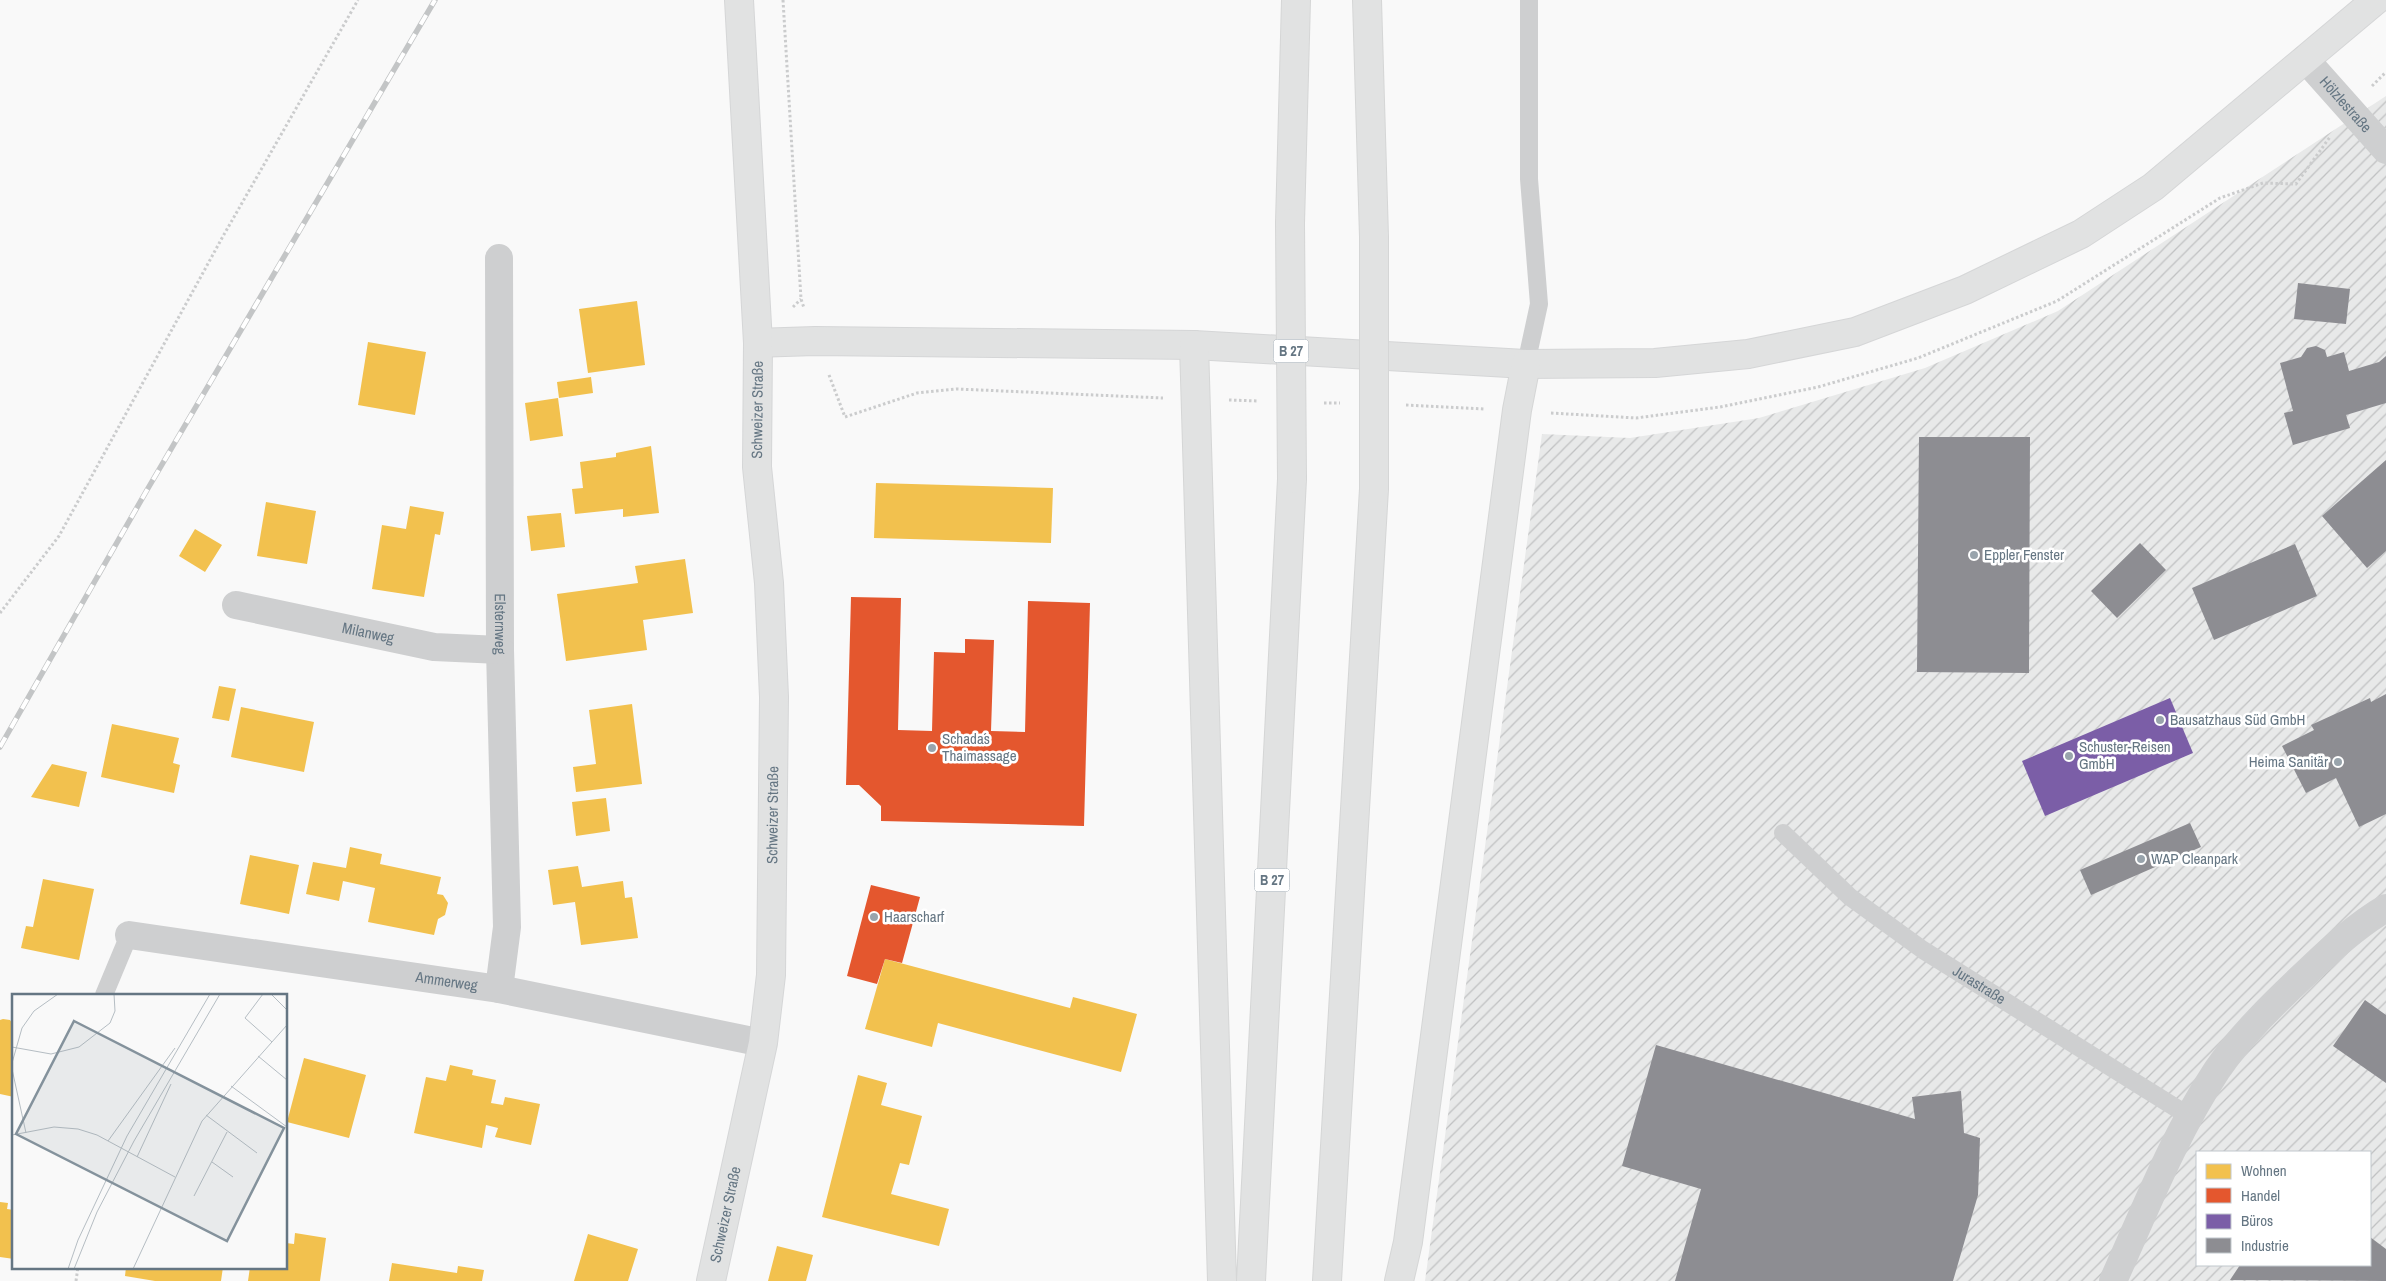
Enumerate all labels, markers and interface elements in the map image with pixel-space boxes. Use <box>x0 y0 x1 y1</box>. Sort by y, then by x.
street label: Hölzlestraße <box>2315 71 2377 137</box>
road number: B 27 <box>1274 340 1308 362</box>
street label: Schweizer Straße <box>746 361 768 459</box>
place label: Eppler Fenster <box>1984 544 2064 565</box>
marker: Eppler Fenster <box>1968 549 1980 561</box>
street label: Elsternweg <box>490 594 511 655</box>
street label: Milanweg <box>340 617 396 648</box>
place label: Bausatzhaus Süd GmbH <box>2170 709 2305 730</box>
marker: Bausatzhaus Süd GmbH <box>2154 714 2166 726</box>
place label: Schada´s Thaimassage <box>942 728 1017 766</box>
place label: Schuster-Reisen GmbH <box>2079 736 2171 774</box>
marker: Schada´s Thaimassage <box>926 742 938 754</box>
marker: Schuster-Reisen GmbH <box>2063 750 2075 762</box>
place label: Heima Sanitär <box>2249 751 2328 772</box>
marker: Heima Sanitär <box>2332 756 2344 768</box>
street label: Schweizer Straße <box>761 766 783 864</box>
place label: WAP Cleanpark <box>2151 848 2239 869</box>
marker: WAP Cleanpark <box>2135 853 2147 865</box>
road number: B 27 <box>1254 868 1290 892</box>
place label: Haarscharf <box>884 906 945 927</box>
marker: Haarscharf <box>868 911 880 923</box>
street label: Jurastraße <box>1949 960 2010 1009</box>
street label: Ammerweg <box>413 966 479 996</box>
inset map <box>12 994 288 1268</box>
legend <box>2196 1151 2371 1266</box>
text: Wohnen <box>2241 1160 2287 1181</box>
street label: Schweizer Straße <box>704 1164 746 1265</box>
text: Handel <box>2241 1185 2280 1206</box>
text: Büros <box>2241 1210 2273 1231</box>
text: Industrie <box>2241 1235 2289 1256</box>

